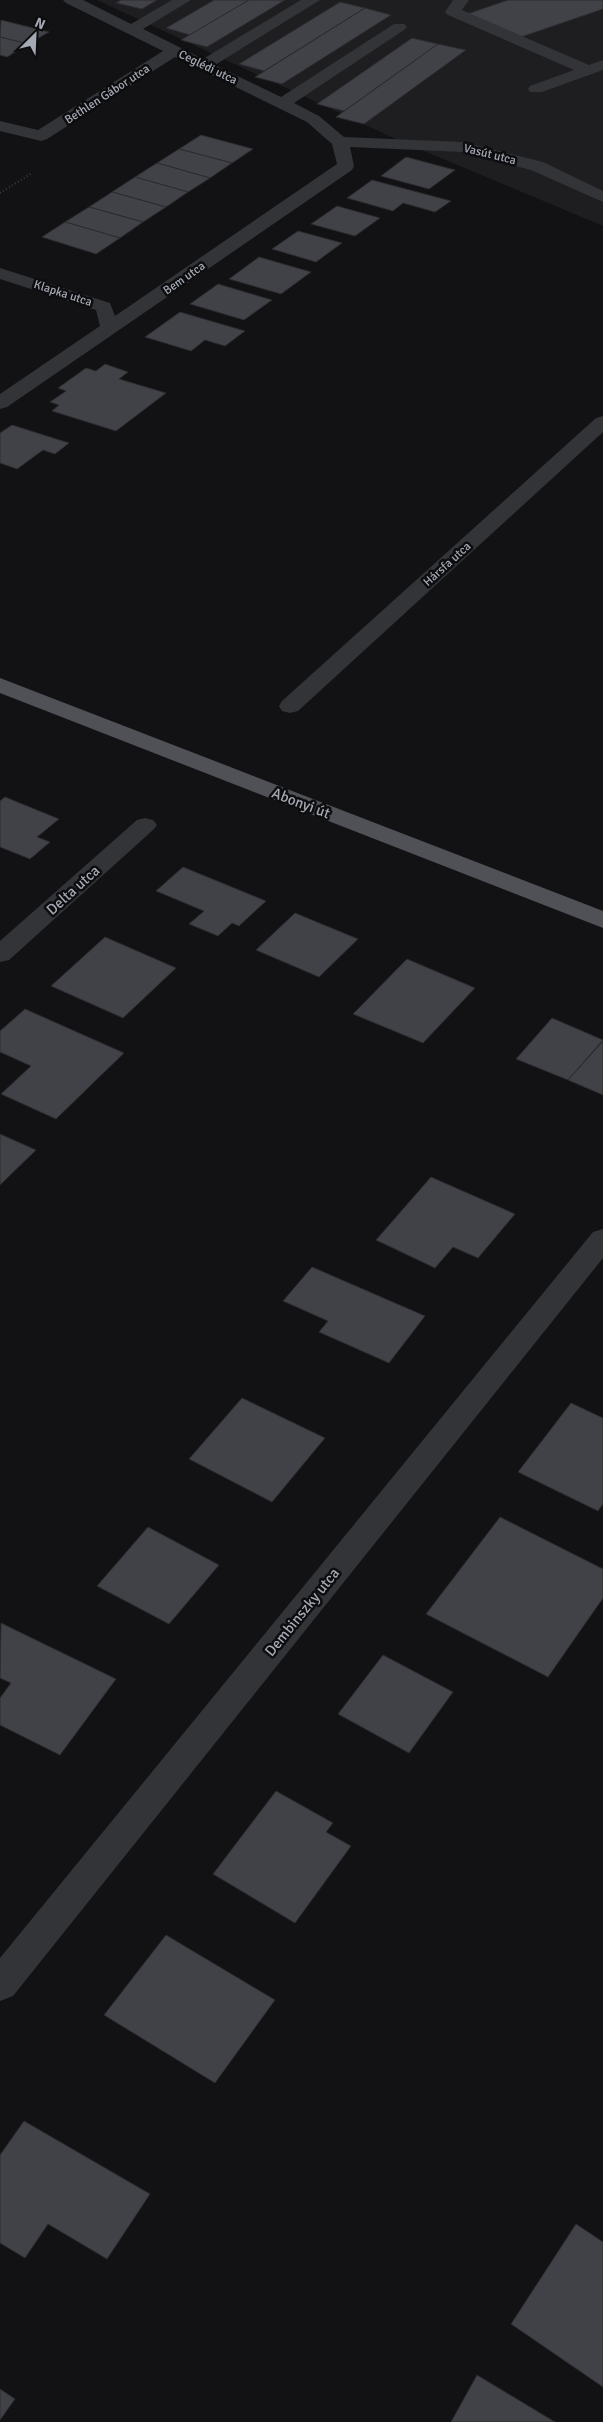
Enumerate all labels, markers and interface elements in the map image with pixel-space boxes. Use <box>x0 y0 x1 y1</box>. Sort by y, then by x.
north arrow <box>10 10 60 60</box>
text: N <box>32 14 48 33</box>
street label: Ceglédi utca <box>176 47 240 88</box>
street label: Bethlen Gábor utca <box>62 61 153 128</box>
street label: Vasút utca <box>462 141 518 168</box>
street label: Bem utca <box>160 259 208 298</box>
street label: Klapka utca <box>32 277 94 310</box>
street label: Hársfa utca <box>420 539 474 590</box>
street label: Abonyi út <box>269 784 333 822</box>
street label: Delta utca <box>43 861 103 919</box>
street label: Dembinszky utca <box>261 1564 343 1660</box>

